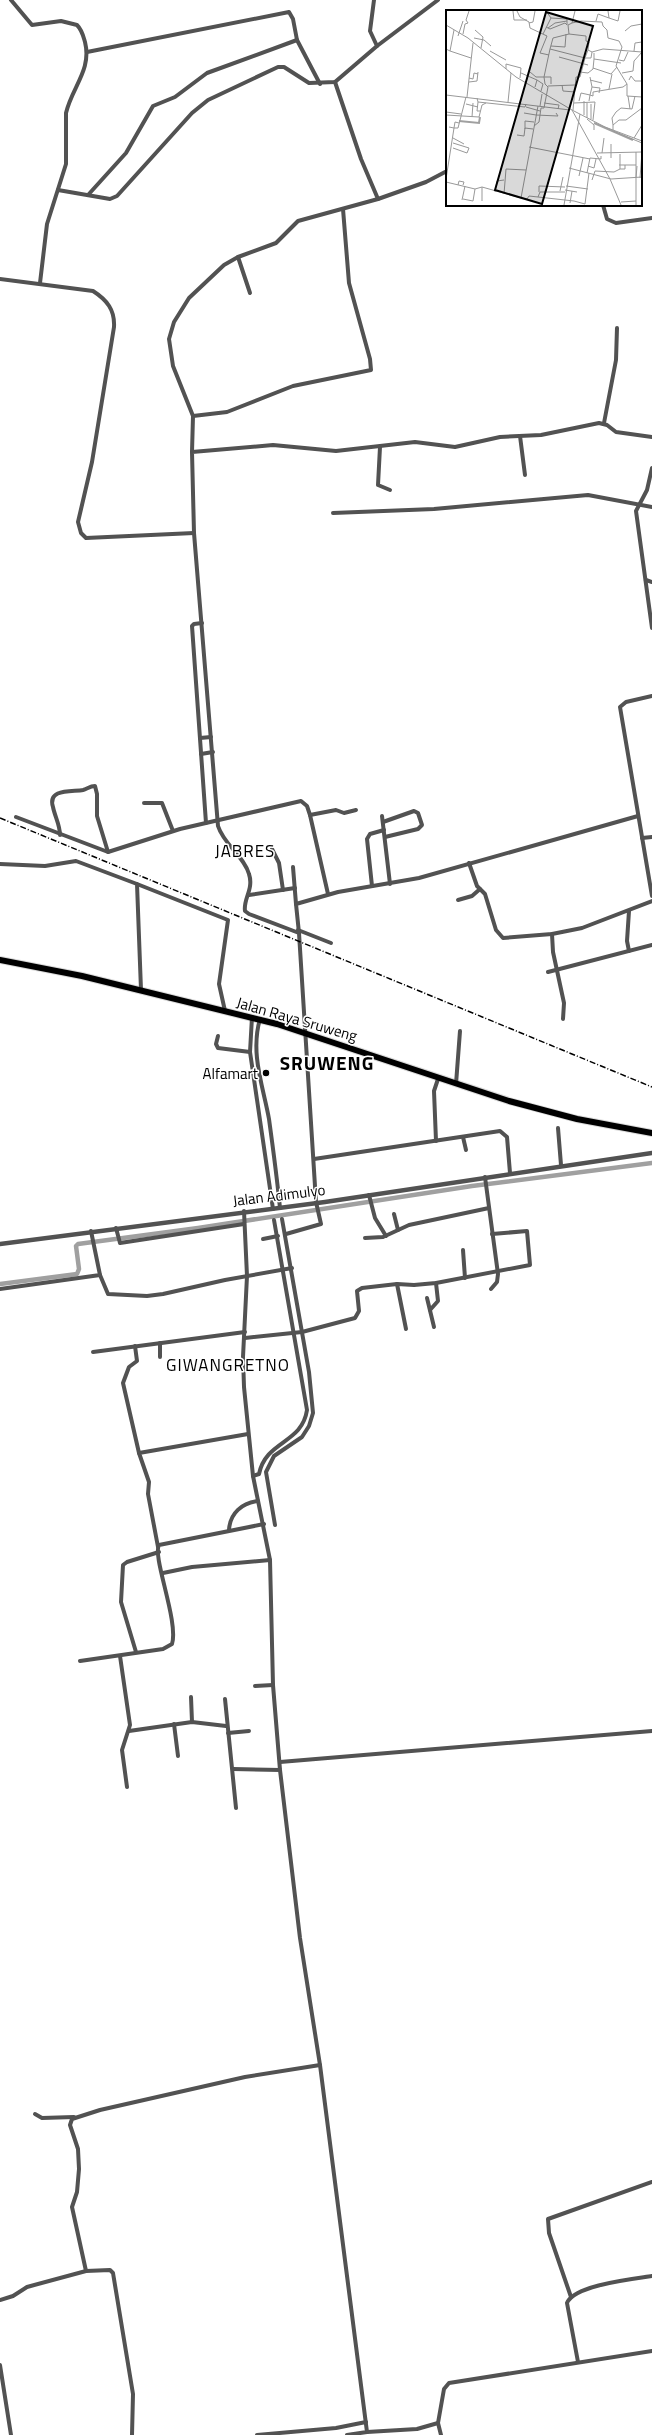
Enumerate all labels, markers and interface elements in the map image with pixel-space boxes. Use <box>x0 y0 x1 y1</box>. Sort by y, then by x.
inset map <box>446 10 642 206</box>
district label: JABRES <box>215 838 275 864</box>
street label: Jalan Raya Sruweng <box>234 991 360 1047</box>
district label: SRUWENG <box>280 1048 374 1077</box>
place label: Alfamart <box>203 1062 259 1085</box>
marker: Alfamart <box>261 1068 271 1078</box>
street label: Jalan Adimulyo <box>231 1178 327 1212</box>
district label: GIWANGRETNO <box>166 1352 290 1378</box>

